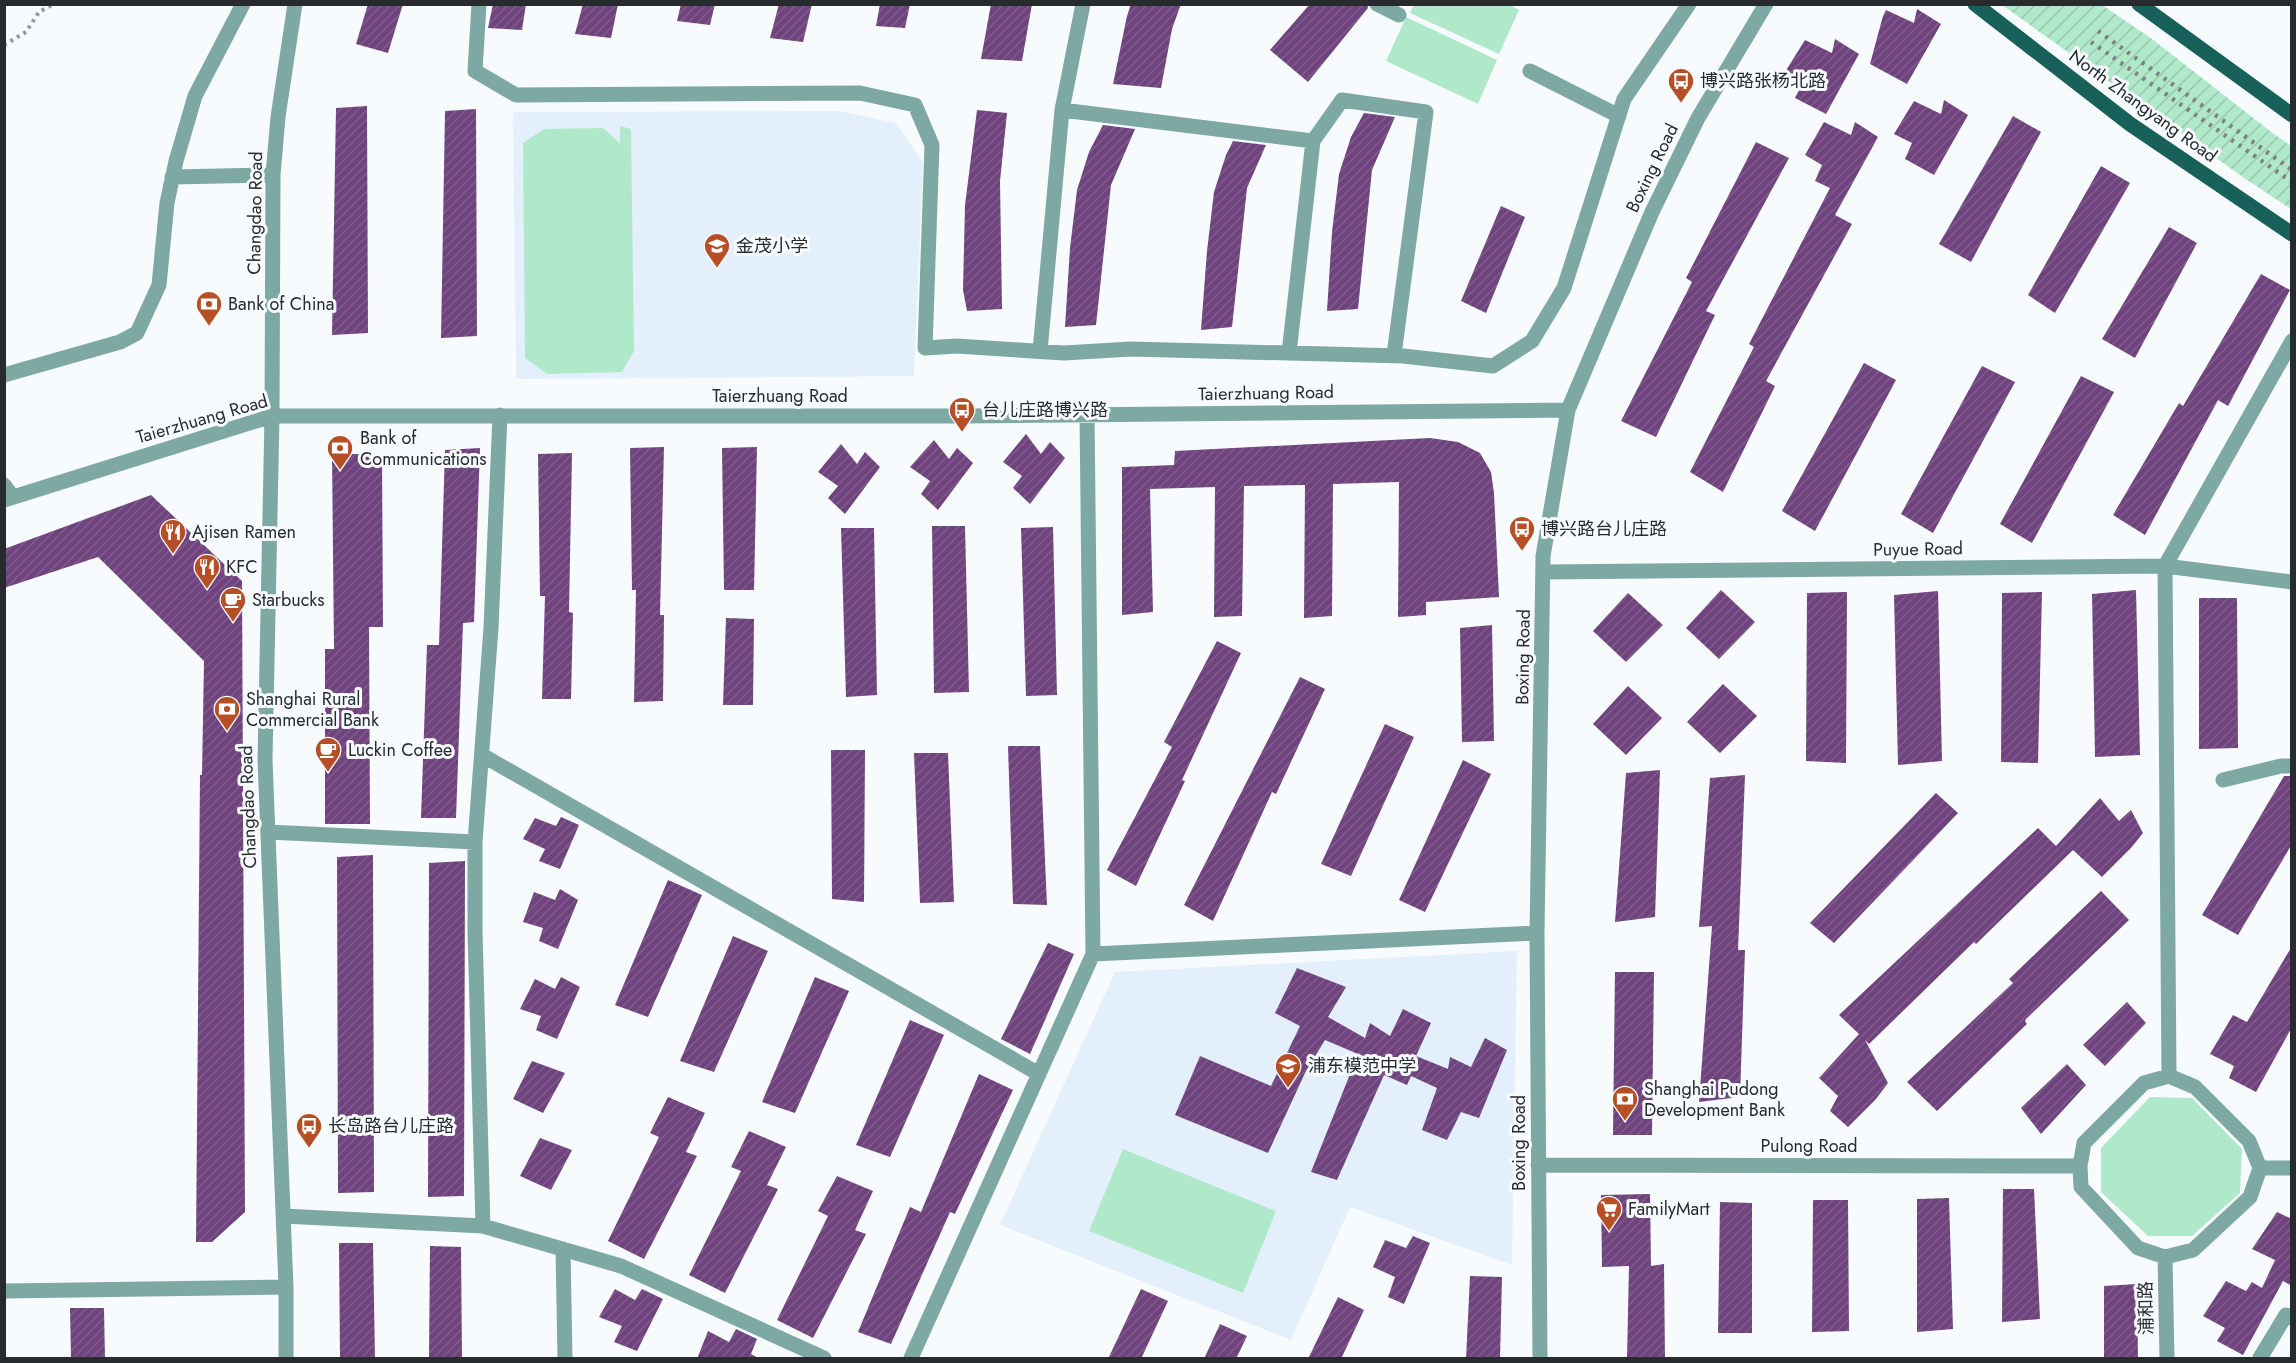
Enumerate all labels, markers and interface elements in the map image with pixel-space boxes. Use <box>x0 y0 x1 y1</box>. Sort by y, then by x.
street label: North Zhangyang Road <box>2064 43 2222 169</box>
bus stop icon: 博兴路张杨北路 <box>1666 66 1696 104</box>
place label: 博兴路张杨北路 <box>1700 68 1826 94</box>
street label: Boxing Road <box>1619 119 1685 217</box>
street label: Changdao Road <box>241 151 269 275</box>
school or university icon: 金茂小学 <box>702 231 732 269</box>
place label: 金茂小学 <box>736 233 808 259</box>
bank icon: Bank of China <box>194 289 224 327</box>
place label: Bank of China <box>228 291 334 317</box>
street label: Taierzhuang Road <box>1198 379 1334 407</box>
street label: Taierzhuang Road <box>712 383 848 409</box>
street label: Taierzhuang Road <box>133 388 271 450</box>
bus stop icon: 台儿庄路博兴路 <box>947 395 977 433</box>
place label: 台儿庄路博兴路 <box>982 397 1108 423</box>
place label: Bank of Communications <box>360 425 487 472</box>
bank icon: Bank of Communications <box>325 433 355 471</box>
bus stop icon: 博兴路台儿庄路 <box>1507 514 1537 552</box>
place label: 博兴路台儿庄路 <box>1541 516 1667 542</box>
restaurant icon: Ajisen Ramen <box>158 517 188 555</box>
place label: Ajisen Ramen <box>192 519 296 545</box>
street label: Puyue Road <box>1873 535 1963 563</box>
restaurant icon: KFC <box>192 552 222 590</box>
place label: KFC <box>226 554 258 580</box>
cafe icon: Starbucks <box>218 585 248 623</box>
place label: Starbucks <box>252 587 325 613</box>
street label: Boxing Road <box>1509 609 1537 705</box>
place label: Shanghai Rural Commercial Bank <box>246 686 379 733</box>
bank icon: Shanghai Rural Commercial Bank <box>212 694 242 732</box>
cafe icon: Luckin Coffee <box>313 735 343 773</box>
place label: Luckin Coffee <box>348 737 452 763</box>
street label: Changdao Road <box>233 745 263 869</box>
school or university icon: 浦东模范中学 <box>1273 1051 1303 1089</box>
place label: 浦东模范中学 <box>1308 1053 1416 1079</box>
place label: Shanghai Pudong Development Bank <box>1644 1076 1785 1123</box>
bank icon: Shanghai Pudong Development Bank <box>1610 1084 1640 1122</box>
street label: Boxing Road <box>1506 1095 1532 1191</box>
bus stop icon: 长岛路台儿庄路 <box>294 1111 324 1149</box>
place label: 长岛路台儿庄路 <box>328 1113 454 1139</box>
street label: Pulong Road <box>1761 1133 1857 1159</box>
supermarket icon: FamilyMart <box>1594 1194 1624 1232</box>
place label: FamilyMart <box>1628 1196 1710 1222</box>
street label: 浦和路 <box>2133 1281 2159 1335</box>

